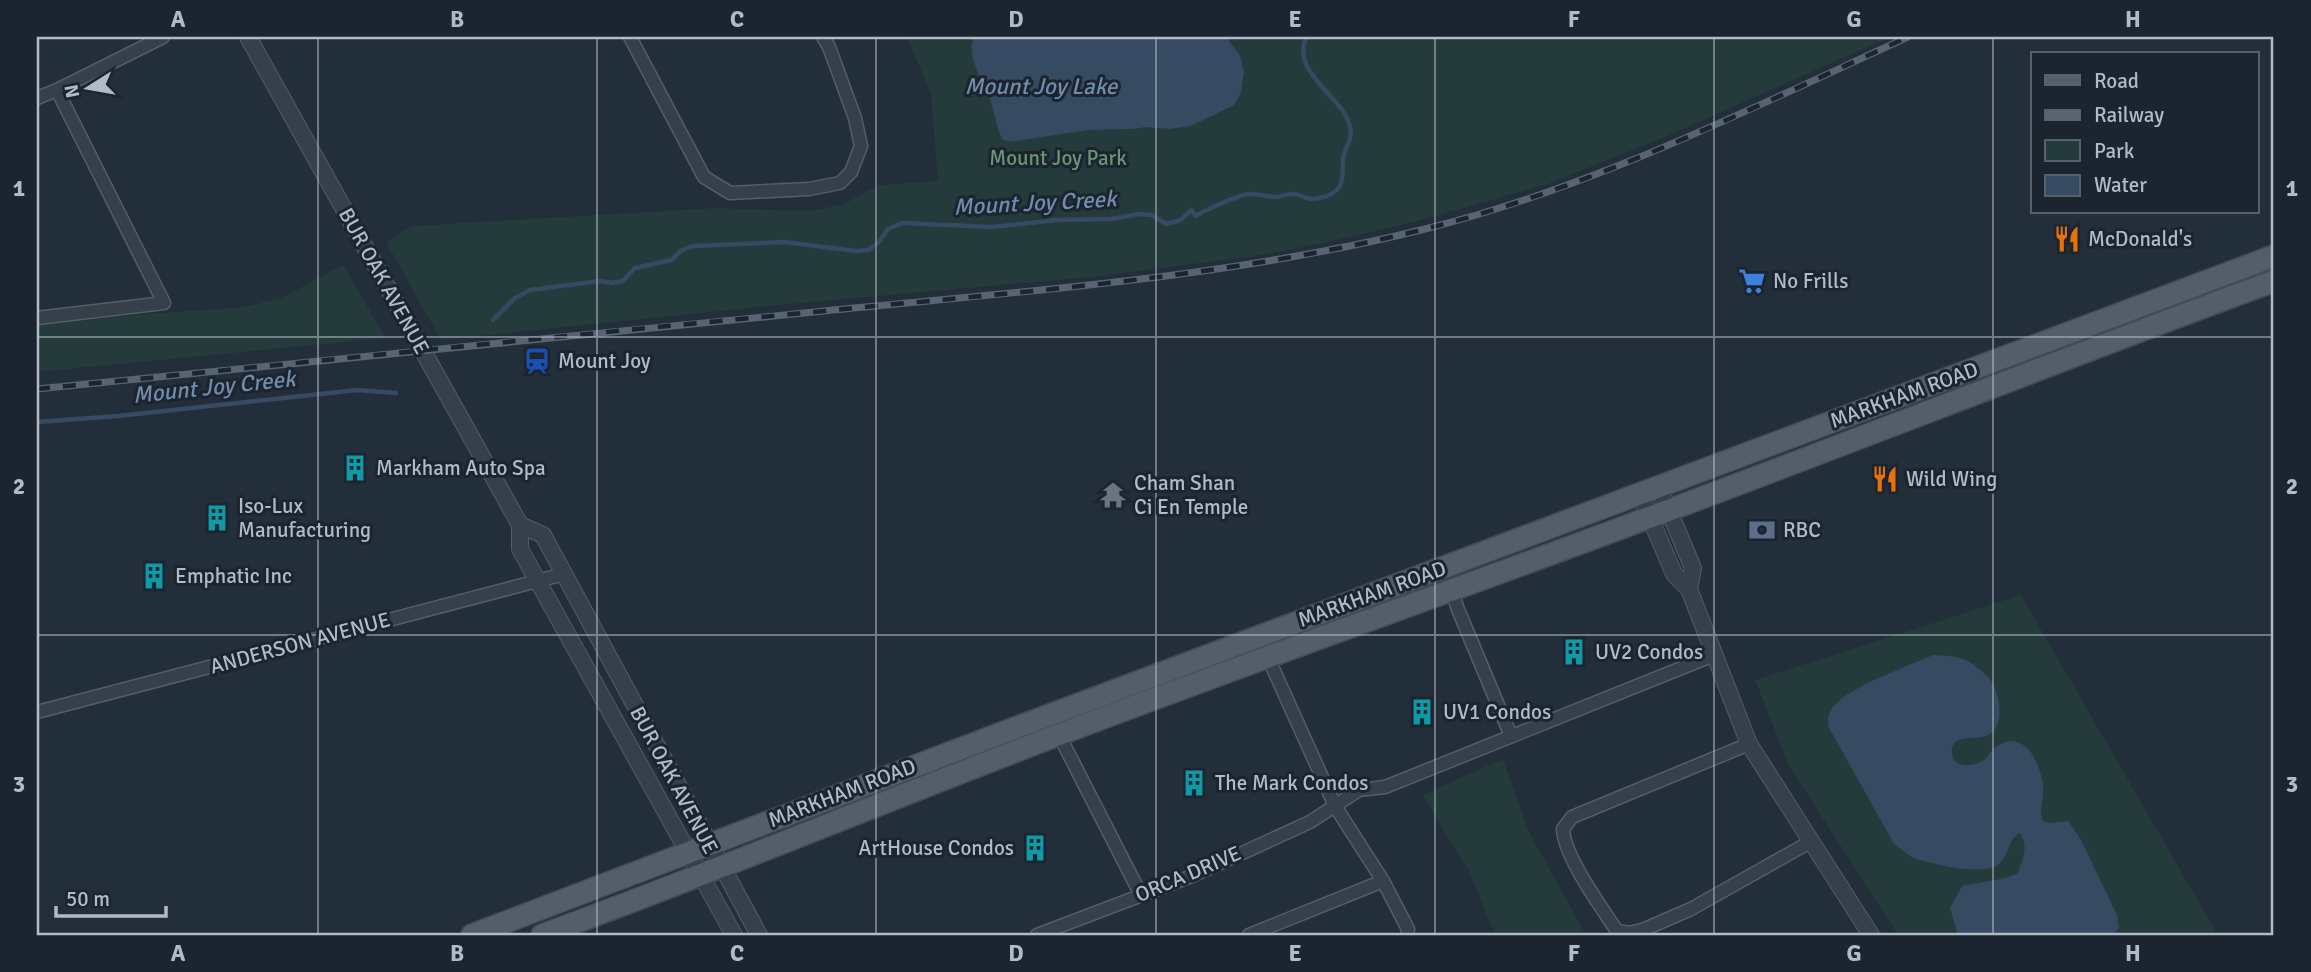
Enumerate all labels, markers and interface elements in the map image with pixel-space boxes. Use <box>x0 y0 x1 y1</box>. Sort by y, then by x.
text: A <box>171 5 186 34</box>
text: B <box>450 5 464 34</box>
text: C <box>730 5 744 34</box>
text: D <box>1008 5 1024 34</box>
text: E <box>1288 5 1302 34</box>
text: F <box>1568 5 1580 34</box>
text: G <box>1846 5 1862 34</box>
text: H <box>2125 5 2141 34</box>
north arrow <box>52 52 122 122</box>
legend <box>2031 52 2258 214</box>
text: Road <box>2094 68 2139 94</box>
water label: Mount Joy Lake <box>965 72 1119 101</box>
text: N <box>59 82 85 100</box>
text: Railway <box>2094 102 2164 128</box>
text: Park <box>2094 138 2135 164</box>
park label: Mount Joy Park <box>989 145 1127 171</box>
text: Water <box>2094 172 2147 198</box>
text: 1 <box>13 174 25 203</box>
text: 1 <box>2286 174 2298 203</box>
water label: Mount Joy Creek <box>953 184 1120 222</box>
street label: BUR OAK AVENUE <box>333 203 435 359</box>
restaurant icon: McDonald's <box>2052 224 2082 254</box>
place label: McDonald's <box>2088 226 2192 252</box>
supermarket icon: No Frills <box>1737 266 1767 296</box>
place label: No Frills <box>1773 268 1848 294</box>
station icon: Mount Joy <box>522 346 552 376</box>
place label: Mount Joy <box>558 348 651 374</box>
street label: MARKHAM ROAD <box>1826 356 1982 434</box>
water label: Mount Joy Creek <box>131 364 299 410</box>
building icon: Markham Auto Spa <box>340 453 370 483</box>
place label: Markham Auto Spa <box>376 455 546 481</box>
restaurant icon: Wild Wing <box>1870 464 1900 494</box>
place label: Wild Wing <box>1906 466 1997 492</box>
place label: Cham Shan Ci En Temple <box>1134 470 1248 520</box>
text: 2 <box>13 472 25 501</box>
text: 2 <box>2286 472 2298 501</box>
temple icon: Cham Shan Ci En Temple <box>1098 480 1128 510</box>
place label: Iso-Lux Manufacturing <box>238 493 371 543</box>
building icon: Iso-Lux Manufacturing <box>202 503 232 533</box>
bank icon: RBC <box>1747 515 1777 545</box>
place label: RBC <box>1783 517 1821 543</box>
street label: MARKHAM ROAD <box>1294 555 1450 633</box>
building icon: Emphatic Inc <box>139 561 169 591</box>
place label: Emphatic Inc <box>175 563 292 589</box>
street label: ANDERSON AVENUE <box>207 606 393 680</box>
building icon: UV2 Condos <box>1559 637 1589 667</box>
place label: UV2 Condos <box>1595 639 1703 665</box>
building icon: UV1 Condos <box>1407 697 1437 727</box>
place label: UV1 Condos <box>1443 699 1551 725</box>
street label: BUR OAK AVENUE <box>624 702 724 858</box>
street label: MARKHAM ROAD <box>765 753 919 833</box>
building icon: The Mark Condos <box>1179 768 1209 798</box>
text: 3 <box>13 770 25 799</box>
place label: The Mark Condos <box>1215 770 1369 796</box>
text: 3 <box>2286 770 2298 799</box>
building icon: ArtHouse Condos <box>1020 833 1050 863</box>
place label: ArtHouse Condos <box>859 835 1014 861</box>
street label: ORCA DRIVE <box>1131 840 1245 908</box>
scale bar <box>56 874 166 918</box>
text: 50 m <box>66 886 110 912</box>
text: A <box>171 939 186 968</box>
text: B <box>450 939 464 968</box>
text: C <box>730 939 744 968</box>
text: D <box>1008 939 1024 968</box>
text: E <box>1288 939 1302 968</box>
text: F <box>1568 939 1580 968</box>
text: G <box>1846 939 1862 968</box>
text: H <box>2125 939 2141 968</box>

